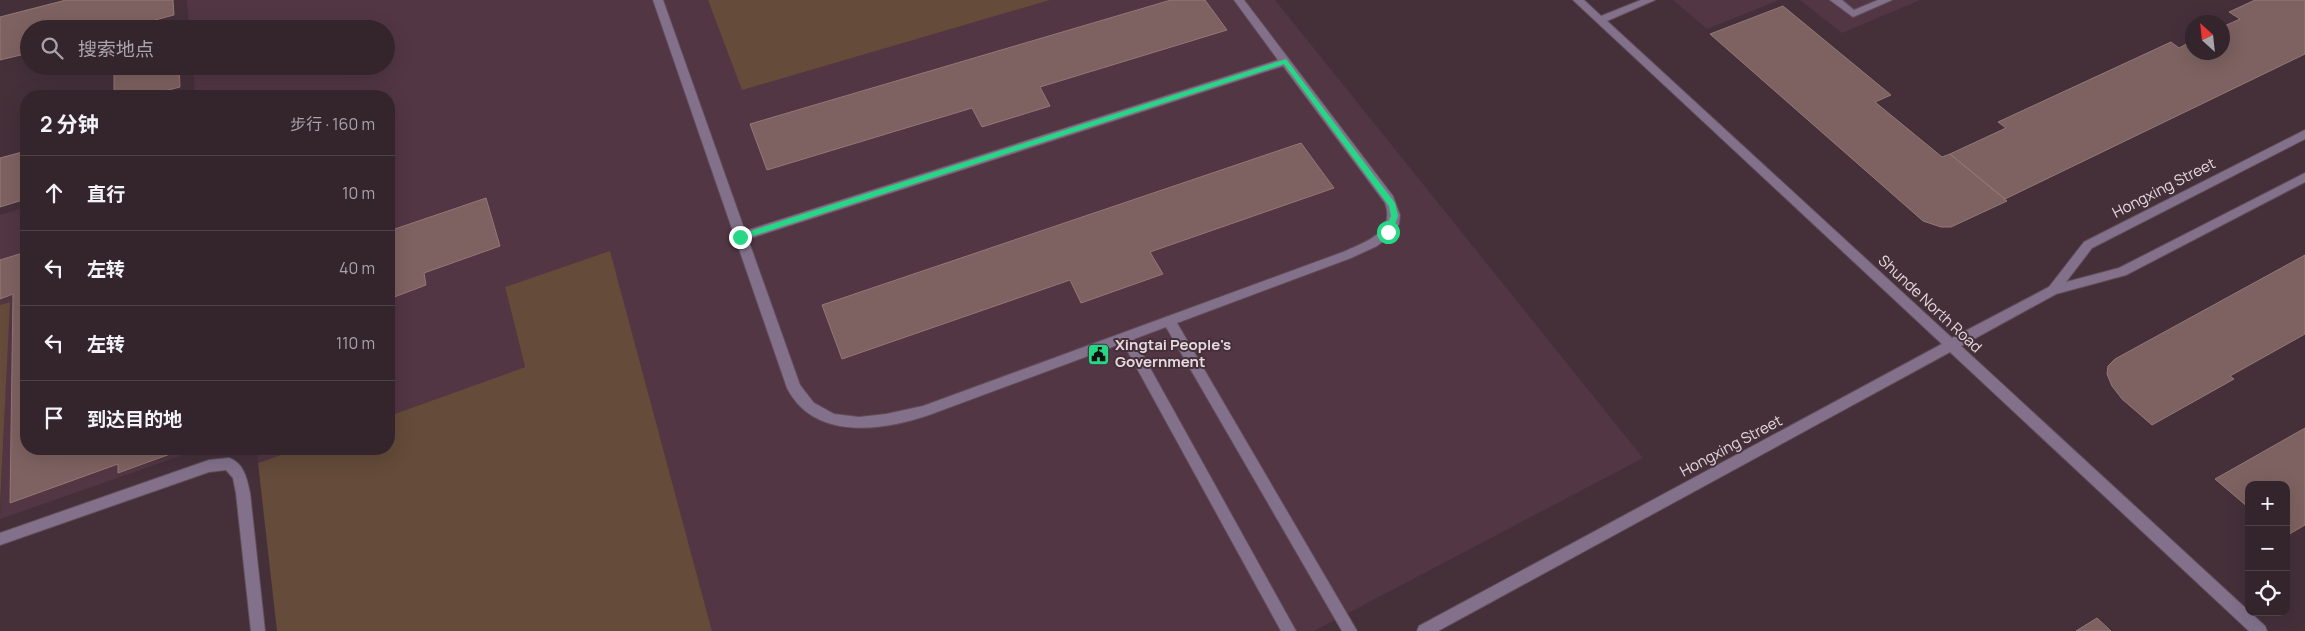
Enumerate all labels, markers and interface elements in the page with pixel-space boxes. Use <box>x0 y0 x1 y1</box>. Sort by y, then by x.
north arrow <box>2185 15 2230 60</box>
search box <box>20 20 395 75</box>
icon: search <box>38 34 66 62</box>
text: 搜索地点 <box>78 36 154 62</box>
text: 2 分钟 <box>40 110 99 138</box>
text: 步行 · 160 m <box>290 113 375 135</box>
street label: Hongxing Street <box>2109 153 2219 223</box>
icon: ahead <box>40 179 68 207</box>
text: 直行 <box>87 181 125 207</box>
text: 10 m <box>342 182 375 204</box>
route start <box>1377 221 1400 244</box>
route end <box>729 226 752 249</box>
street label: Shunde North Road <box>1874 250 1987 357</box>
icon: left <box>40 254 68 282</box>
text: 左转 <box>87 256 125 282</box>
text: 40 m <box>339 257 375 279</box>
icon: left <box>40 329 68 357</box>
text: 左转 <box>87 331 125 357</box>
text: 110 m <box>336 332 375 354</box>
place label: Xingtai People's Government <box>1115 334 1231 372</box>
public building icon: Xingtai People's Government <box>1087 342 1111 366</box>
icon: arrive <box>40 404 68 432</box>
text: 到达目的地 <box>87 406 182 432</box>
street label: Hongxing Street <box>1676 410 1786 481</box>
map controls <box>2245 481 2290 616</box>
button: + <box>2245 481 2290 526</box>
button: − <box>2245 526 2290 571</box>
button: locate <box>2245 571 2290 616</box>

